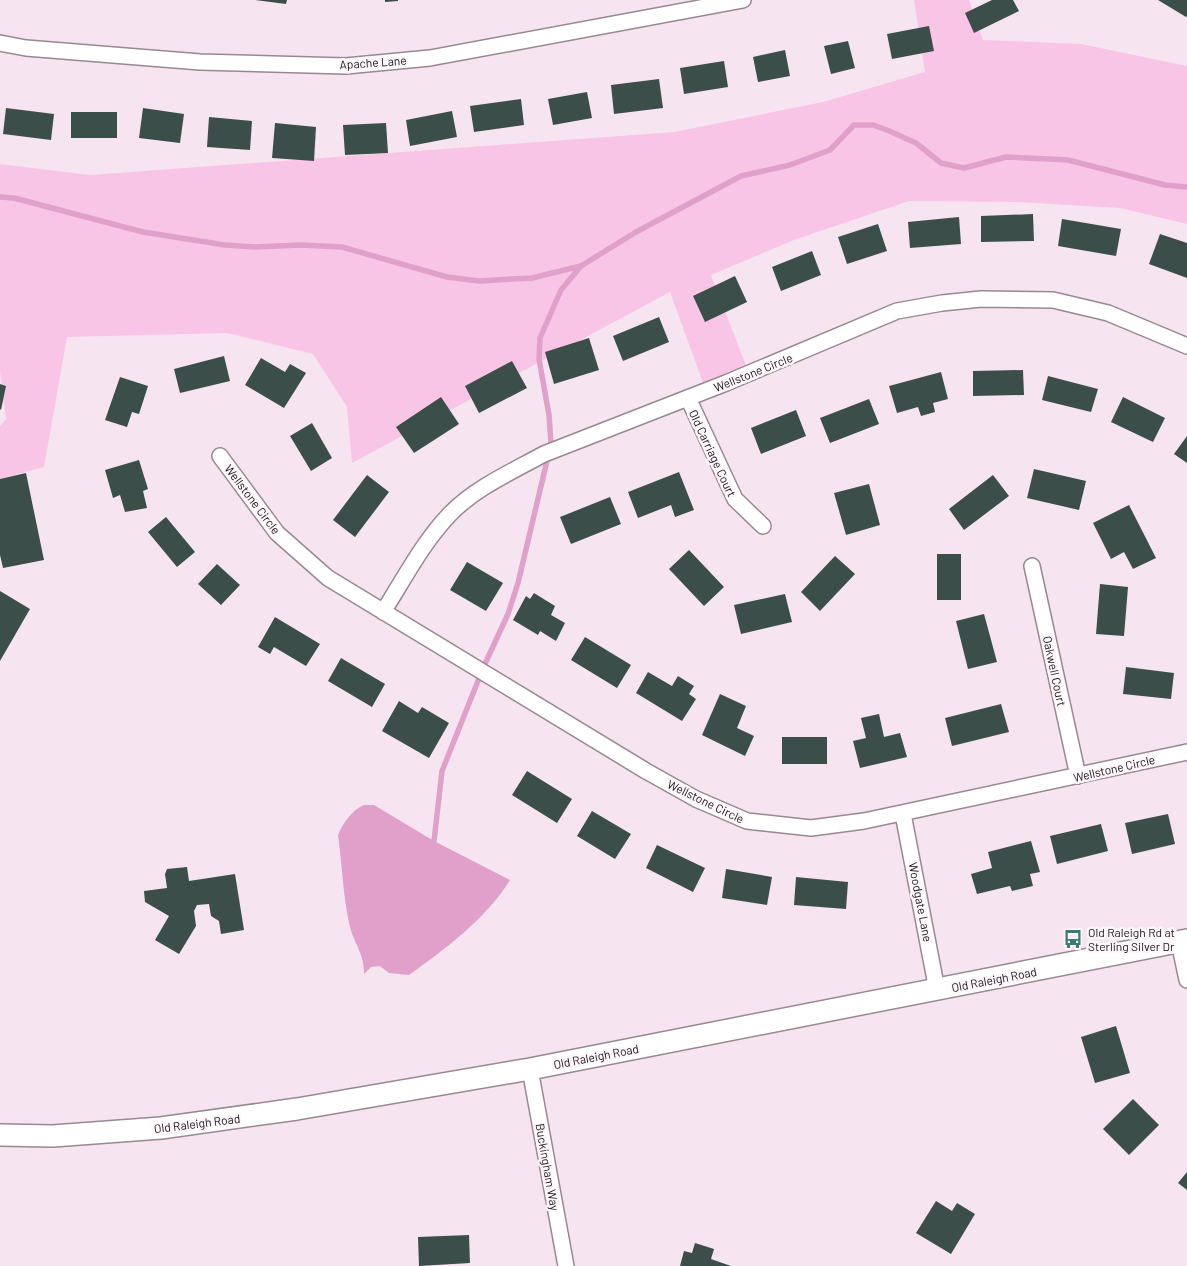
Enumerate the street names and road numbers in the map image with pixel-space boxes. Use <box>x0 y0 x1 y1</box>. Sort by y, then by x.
street label: Apache Lane <box>339 53 407 71</box>
street label: Wellstone Circle <box>712 350 794 394</box>
street label: Old Carriage Court <box>687 407 739 499</box>
street label: Wellstone Circle <box>222 461 284 537</box>
street label: Oakwell Court <box>1041 635 1069 707</box>
street label: Wellstone Circle <box>1072 752 1156 784</box>
street label: Wellstone Circle <box>665 776 747 826</box>
street label: Woodgate Lane <box>906 861 936 943</box>
street label: Old Raleigh Road <box>950 964 1038 994</box>
street label: Old Raleigh Road <box>552 1041 640 1071</box>
street label: Old Raleigh Road <box>153 1111 241 1135</box>
street label: Buckingham Way <box>533 1122 563 1212</box>

